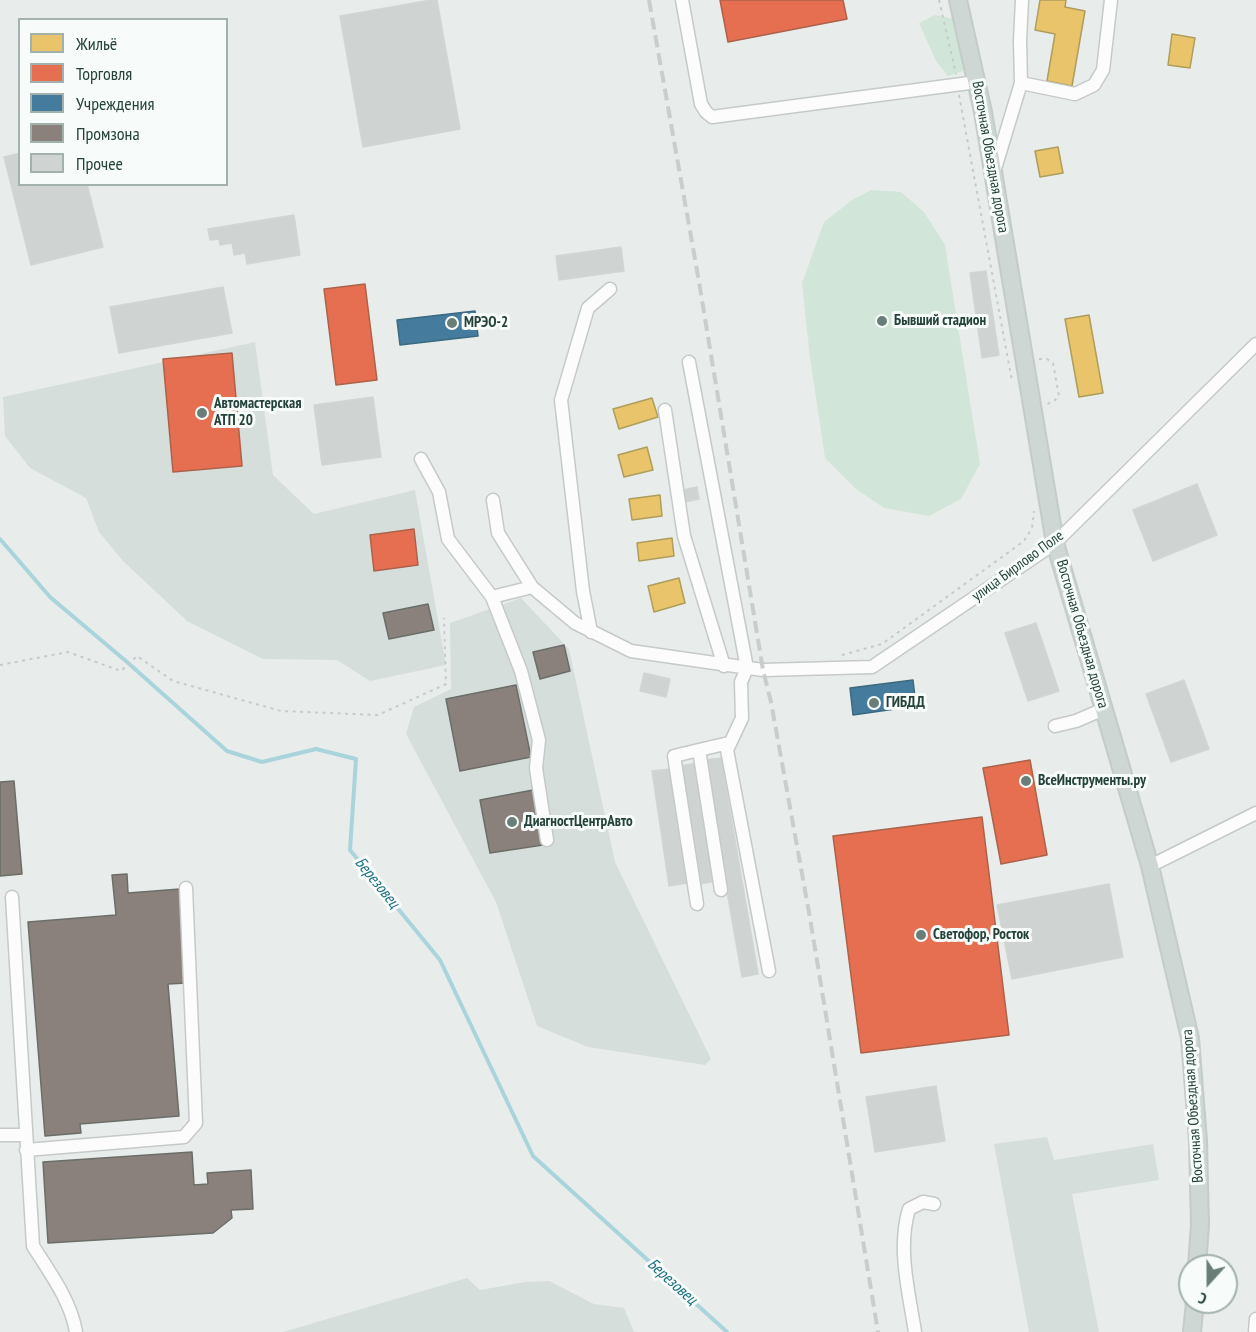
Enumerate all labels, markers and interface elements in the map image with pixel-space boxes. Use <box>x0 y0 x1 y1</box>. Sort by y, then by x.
legend <box>18 18 228 186</box>
text: Жильё <box>76 32 117 55</box>
text: Торговля <box>76 62 132 85</box>
street label: Восточная Объездная дорога <box>968 80 1012 234</box>
text: Учреждения <box>76 92 154 115</box>
text: Промзона <box>76 122 140 145</box>
text: Прочее <box>76 152 123 175</box>
place label: Бывший стадион <box>894 312 986 330</box>
place label: МРЭО-2 <box>464 314 508 332</box>
marker: Бывший стадион <box>875 314 889 328</box>
marker: МРЭО-2 <box>445 316 459 330</box>
place label: Автомастерская АТП 20 <box>214 395 301 430</box>
marker: Автомастерская АТП 20 <box>195 406 209 420</box>
street label: улица Бирлово Поле <box>969 527 1067 605</box>
street label: Восточная Объездная дорога <box>1052 558 1112 710</box>
place label: ГИБДД <box>886 694 925 712</box>
marker: ГИБДД <box>867 696 881 710</box>
place label: ВсеИнструменты.ру <box>1038 772 1146 790</box>
marker: ВсеИнструменты.ру <box>1019 774 1033 788</box>
place label: ДиагностЦентрАвто <box>524 813 633 831</box>
marker: ДиагностЦентрАвто <box>505 815 519 829</box>
water label: Березовец <box>351 854 403 912</box>
place label: Светофор, Росток <box>933 926 1029 944</box>
marker: Светофор, Росток <box>914 928 928 942</box>
street label: Восточная Объездная дорога <box>1179 1029 1207 1183</box>
north arrow <box>1178 1254 1238 1314</box>
water label: Березовец <box>643 1255 701 1309</box>
text: С <box>1195 1288 1209 1310</box>

